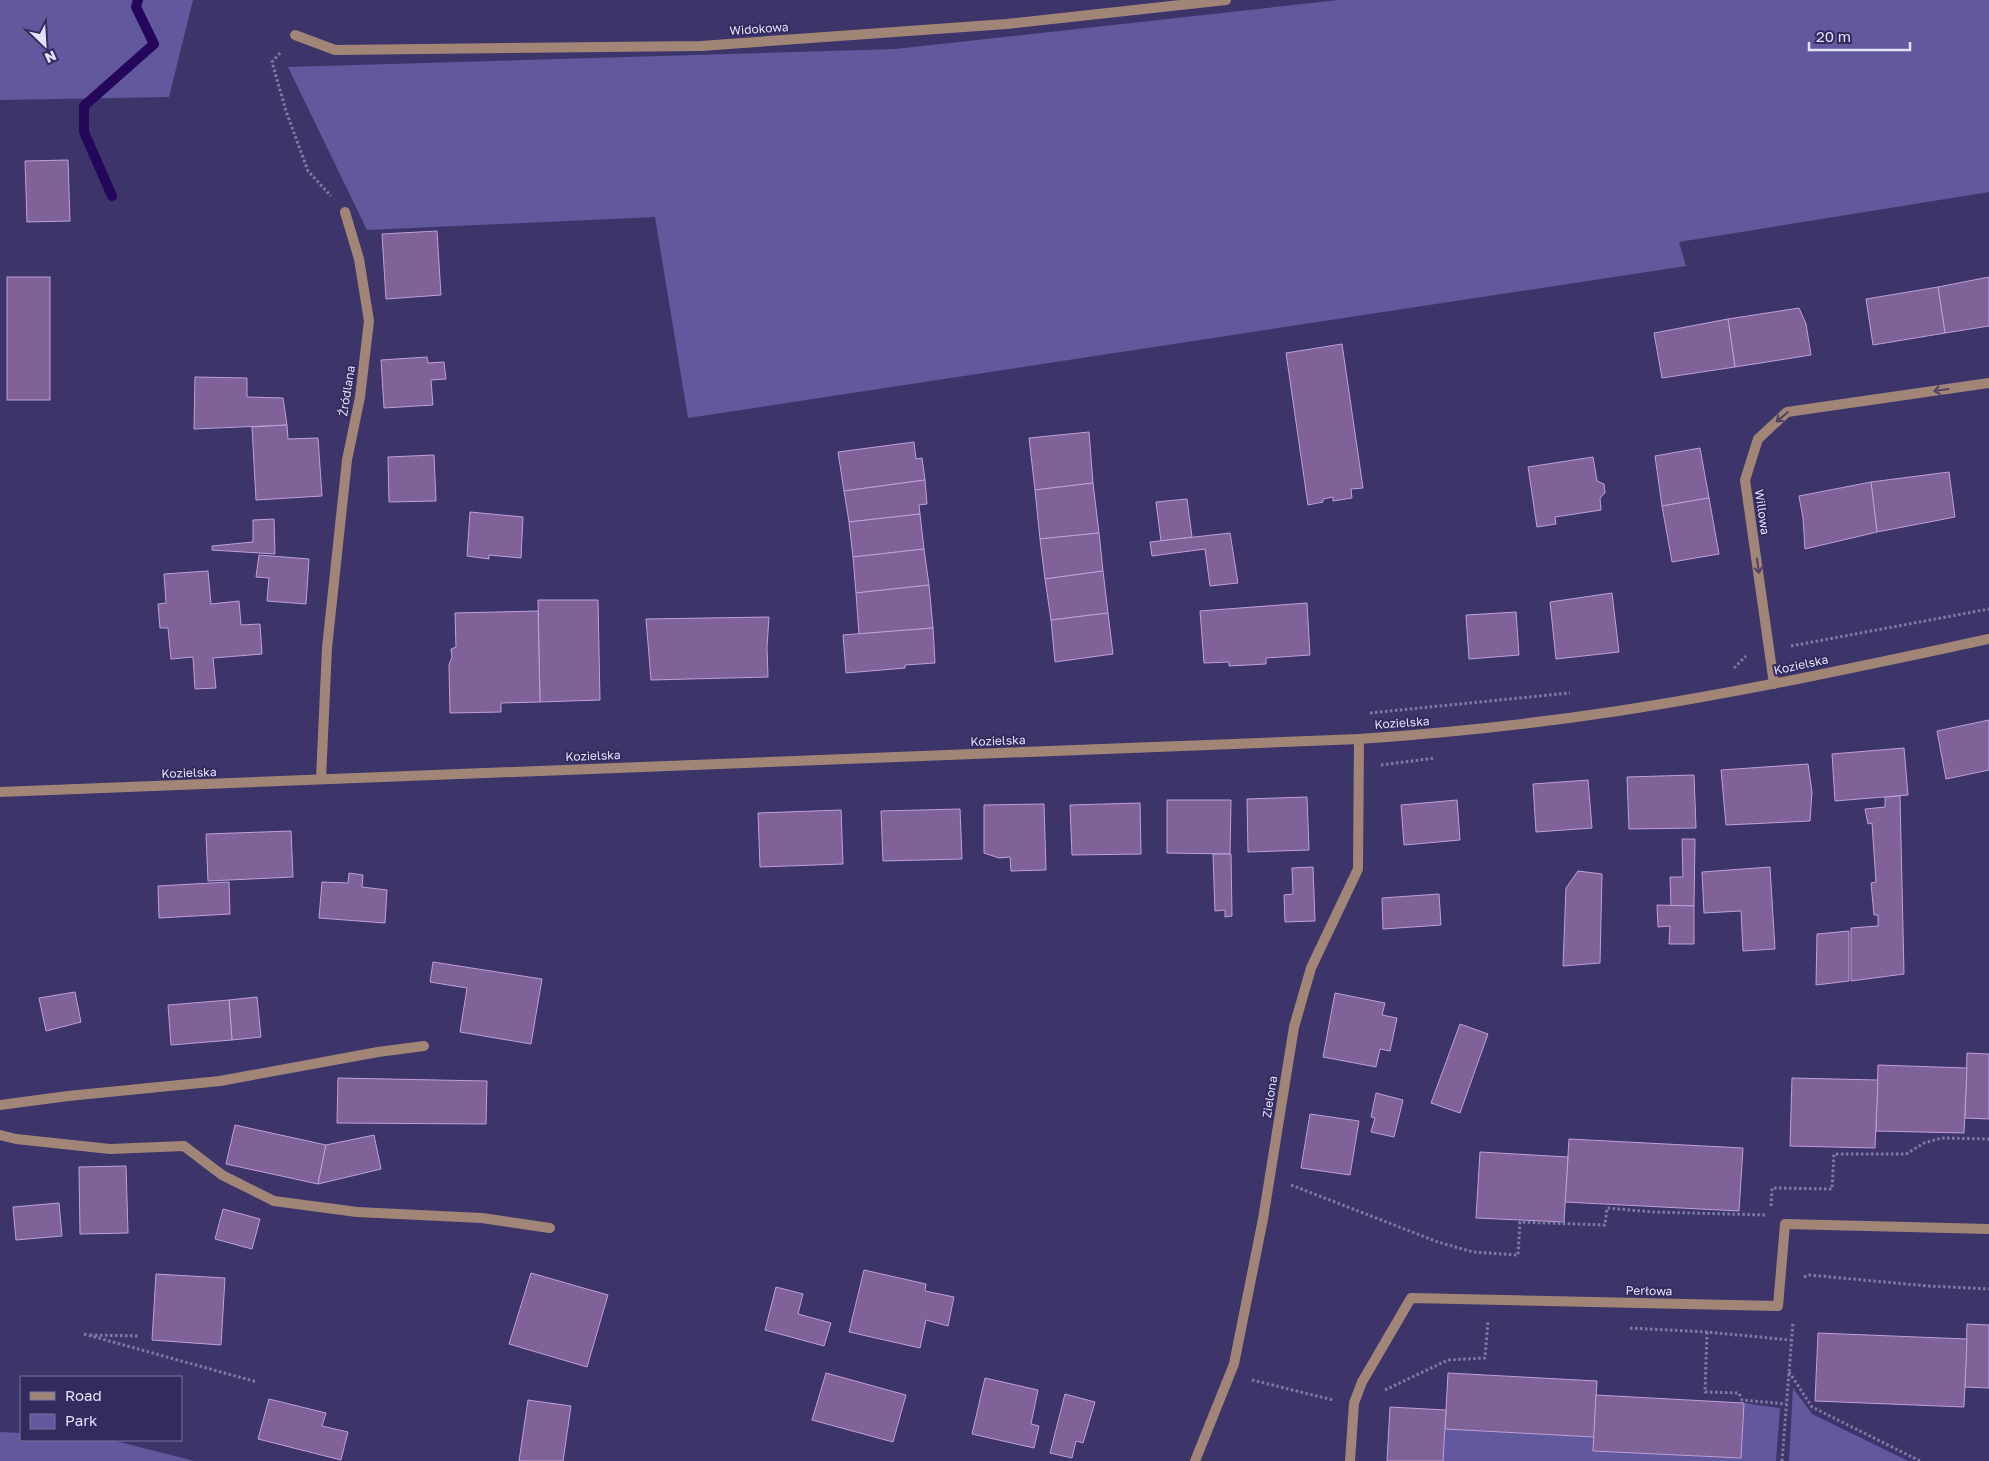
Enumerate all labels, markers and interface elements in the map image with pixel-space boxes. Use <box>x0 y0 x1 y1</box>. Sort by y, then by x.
street label: Widokowa <box>729 19 789 38</box>
north arrow <box>20 20 70 70</box>
scale bar <box>1809 20 1910 52</box>
text: 20 m <box>1816 27 1851 45</box>
text: N <box>42 47 59 67</box>
street label: Źródlana <box>335 365 358 417</box>
one-way arrow <box>1933 385 1949 395</box>
one-way arrow <box>1776 412 1789 423</box>
street label: Willowa <box>1752 488 1773 536</box>
one-way arrow <box>1753 558 1763 574</box>
street label: Kozielska <box>1772 651 1829 678</box>
street label: Kozielska <box>1374 713 1430 732</box>
street label: Kozielska <box>970 732 1026 749</box>
street label: Kozielska <box>565 747 621 764</box>
street label: Kozielska <box>161 764 217 781</box>
street label: Zielona <box>1259 1075 1280 1119</box>
street label: Perłowa <box>1625 1283 1673 1298</box>
legend <box>20 1376 182 1441</box>
text: Road <box>65 1386 102 1404</box>
text: Park <box>65 1411 98 1429</box>

